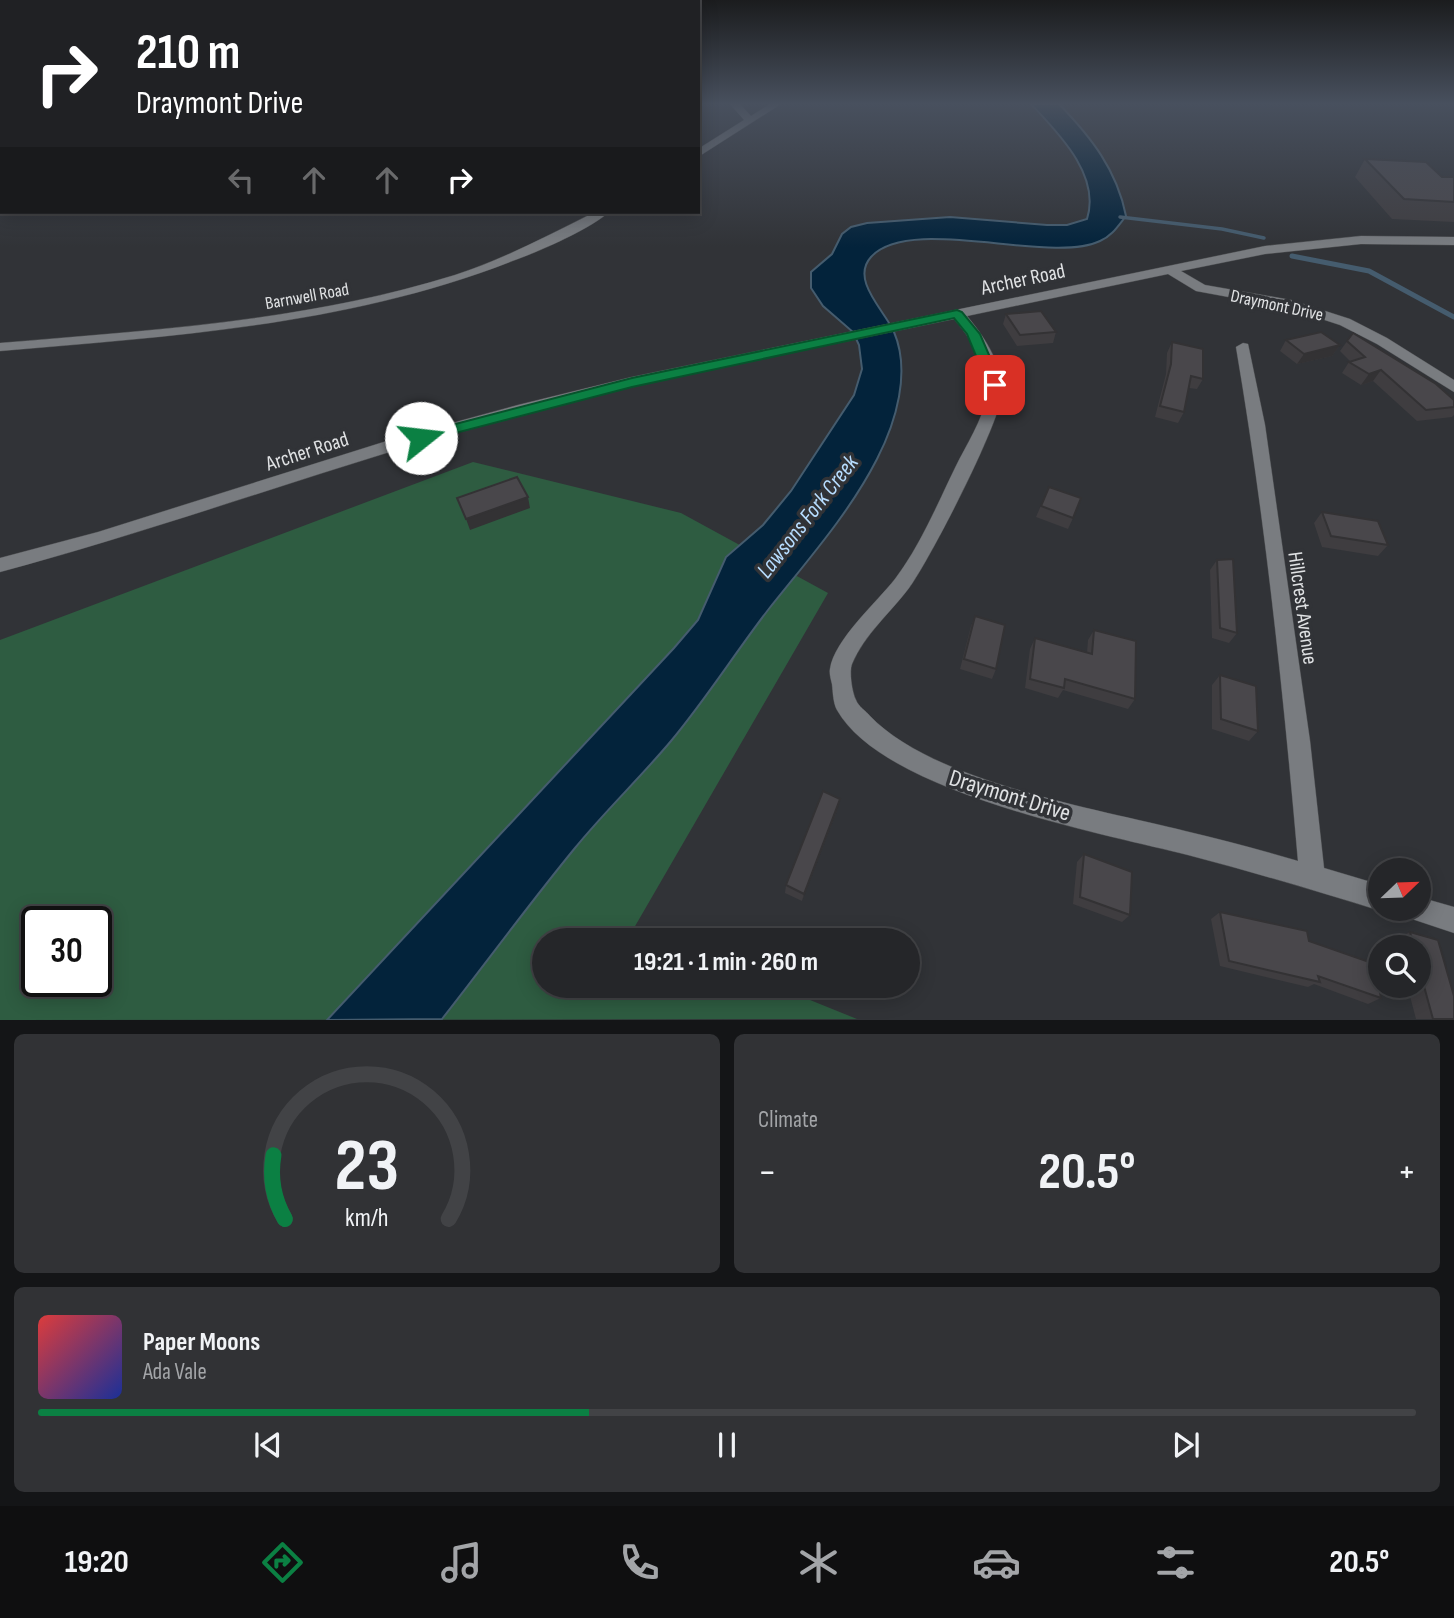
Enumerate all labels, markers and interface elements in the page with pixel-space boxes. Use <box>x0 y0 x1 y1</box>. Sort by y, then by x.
text: 210 m <box>136 24 240 83</box>
icon: right <box>21 28 112 119</box>
text: Draymont Drive <box>136 84 303 123</box>
icon: left <box>222 161 260 199</box>
icon: ahead <box>295 161 333 199</box>
icon: ahead <box>368 161 406 199</box>
icon: right <box>441 161 479 199</box>
street label: Archer Road <box>978 258 1067 301</box>
street label: Barnwell Road <box>264 279 351 314</box>
street label: Draymont Drive <box>1229 285 1325 326</box>
pin <box>965 355 1025 415</box>
icon: arrive <box>976 366 1014 404</box>
position arrow <box>384 401 458 475</box>
street label: Archer Road <box>262 426 352 477</box>
water label: Lawsons Fork Creek <box>751 448 865 584</box>
street label: Hillcrest Avenue <box>1282 550 1323 666</box>
street label: Draymont Drive <box>946 763 1074 828</box>
north arrow <box>1368 858 1432 920</box>
map controls <box>1368 858 1431 998</box>
speed limit sign: 30 <box>21 906 112 997</box>
button: search <box>1368 935 1431 998</box>
text: 19:21 · 1 min · 260 m <box>634 947 818 978</box>
text: Climate <box>758 1106 818 1134</box>
text: 23 <box>335 1124 399 1212</box>
text: 20.5° <box>1038 1141 1136 1204</box>
text: − <box>758 1150 777 1195</box>
text: + <box>1397 1150 1416 1195</box>
text: km/h <box>345 1203 389 1234</box>
text: Paper Moons <box>143 1327 260 1358</box>
text: Ada Vale <box>143 1358 207 1386</box>
icon: previous <box>249 1426 287 1464</box>
icon: pause <box>708 1426 746 1464</box>
icon: next <box>1167 1426 1205 1464</box>
icon: directions <box>258 1538 307 1587</box>
icon: music <box>437 1538 486 1587</box>
icon: phone <box>615 1538 664 1587</box>
icon: climate <box>794 1538 843 1587</box>
icon: car <box>972 1538 1021 1587</box>
icon: filters <box>1151 1538 1200 1587</box>
text: 19:20 <box>65 1543 129 1582</box>
text: 20.5° <box>1329 1543 1389 1582</box>

